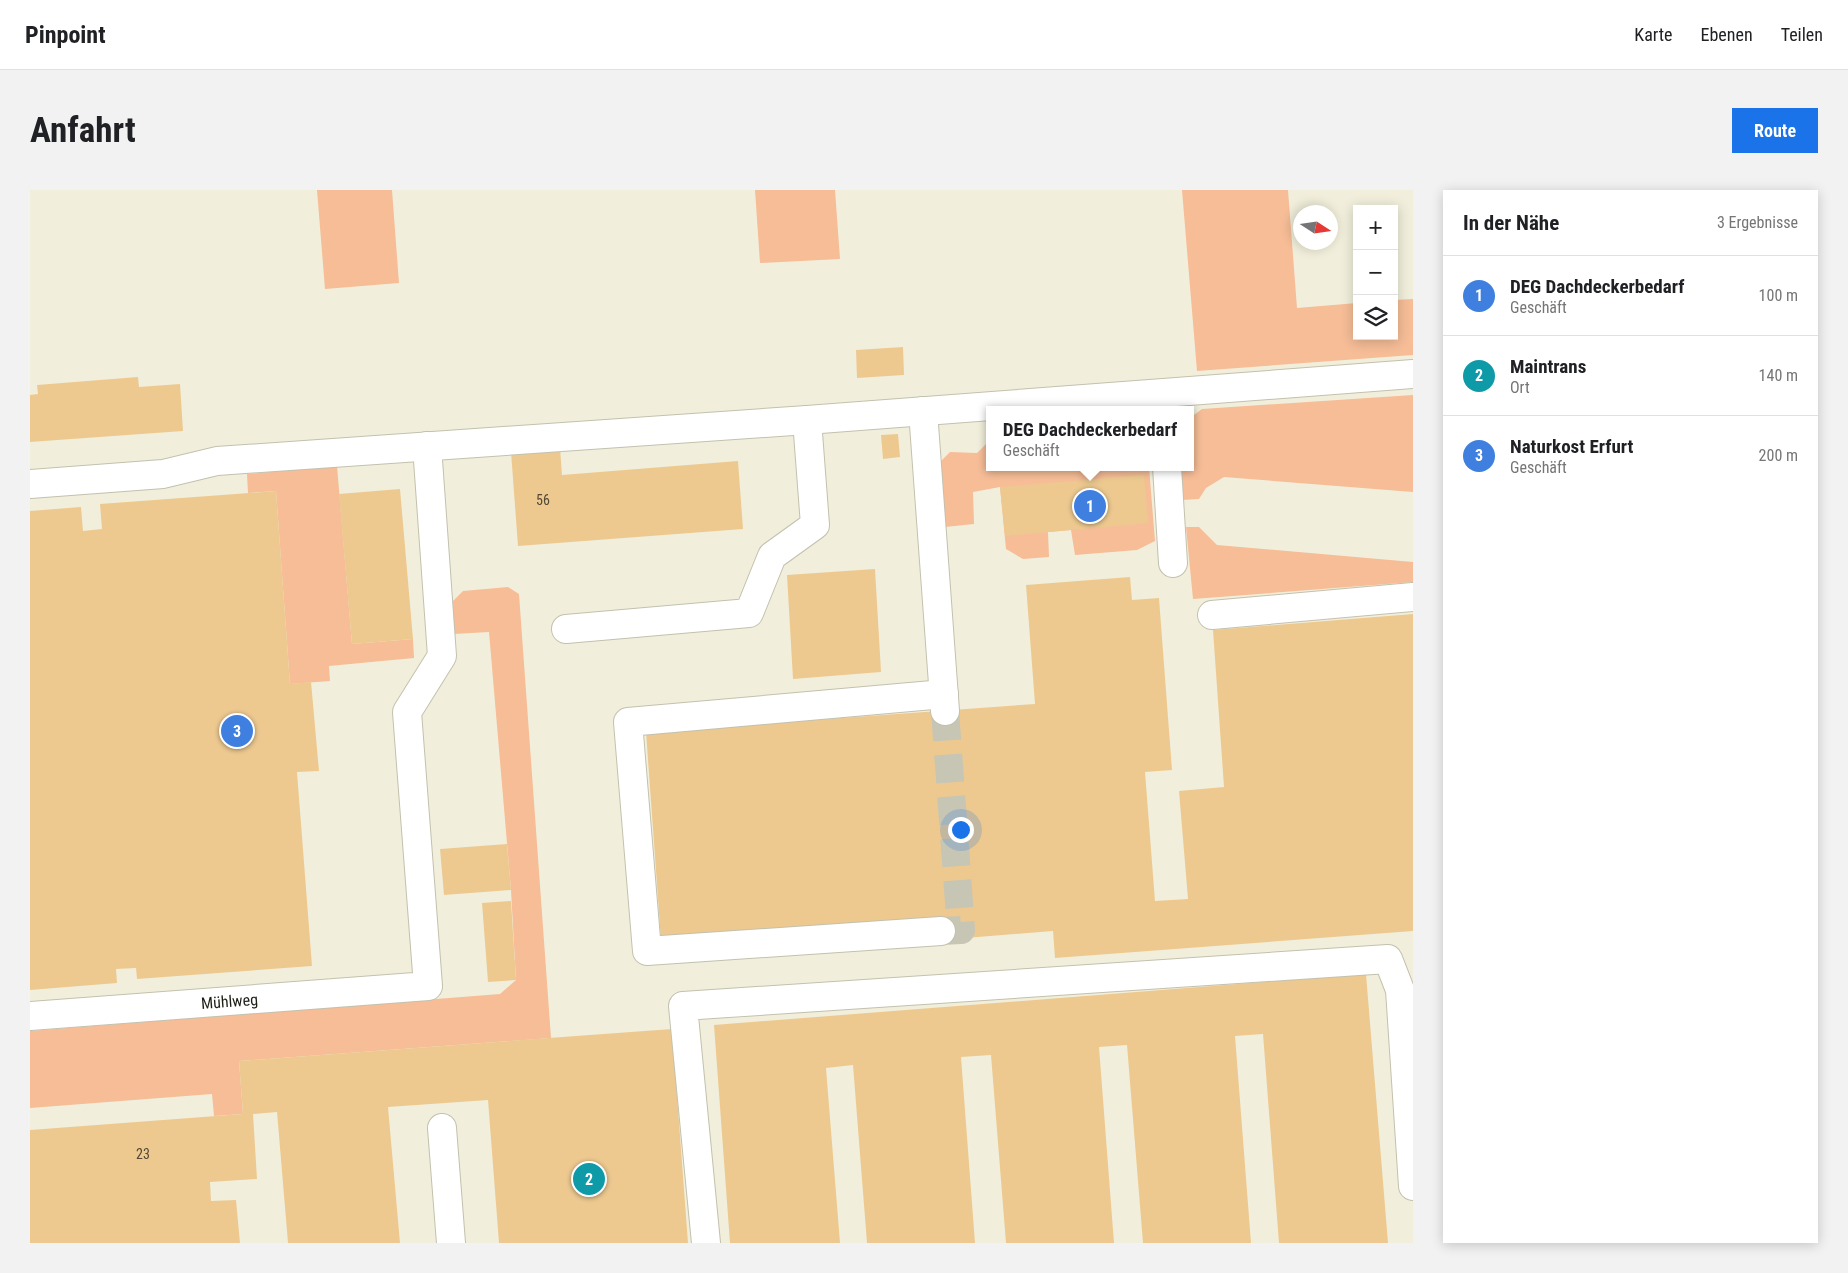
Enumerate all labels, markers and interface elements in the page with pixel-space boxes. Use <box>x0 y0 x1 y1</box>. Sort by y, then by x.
text: Pinpoint <box>25 21 106 49</box>
text: Karte <box>1634 24 1673 45</box>
text: Ebenen <box>1701 24 1753 45</box>
text: Teilen <box>1781 24 1823 45</box>
button: Route <box>1732 108 1818 153</box>
text: Anfahrt <box>30 110 136 151</box>
north arrow <box>1293 205 1338 250</box>
map controls <box>1353 205 1398 340</box>
button: + <box>1353 205 1398 250</box>
text: In der Nähe <box>1463 211 1559 235</box>
text: 3 Ergebnisse <box>1717 213 1798 232</box>
button: − <box>1353 250 1398 295</box>
text: DEG Dachdeckerbedarf <box>1510 275 1684 298</box>
text: 1 <box>1475 286 1483 305</box>
text: 100 m <box>1759 286 1798 305</box>
button: layers <box>1353 295 1398 340</box>
text: Geschäft <box>1510 298 1567 317</box>
text: Maintrans <box>1510 355 1586 378</box>
text: 2 <box>1475 366 1483 385</box>
text: 140 m <box>1759 366 1798 385</box>
text: Ort <box>1510 378 1530 397</box>
popup <box>986 406 1194 471</box>
text: DEG Dachdeckerbedarf <box>1003 418 1177 441</box>
text: Naturkost Erfurt <box>1510 435 1633 458</box>
text: Geschäft <box>1003 441 1060 460</box>
text: 3 <box>1475 446 1483 465</box>
text: 200 m <box>1759 446 1798 465</box>
text: Geschäft <box>1510 458 1567 477</box>
pin: 1 <box>1074 487 1106 525</box>
house number: 56 <box>536 492 550 508</box>
pin: 3 <box>221 712 253 750</box>
your location <box>948 817 974 843</box>
street label: Mühlweg <box>200 990 259 1013</box>
house number: 23 <box>136 1146 150 1162</box>
pin: 2 <box>573 1160 605 1198</box>

